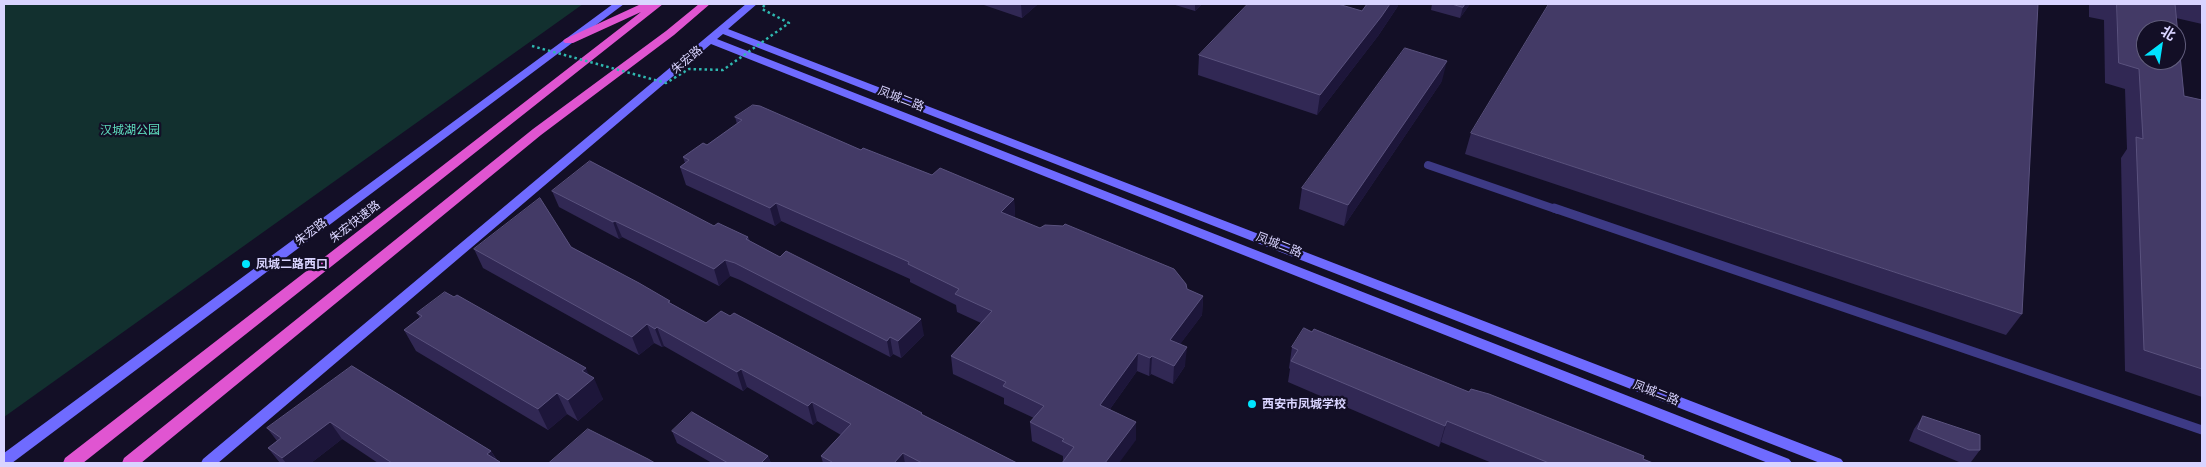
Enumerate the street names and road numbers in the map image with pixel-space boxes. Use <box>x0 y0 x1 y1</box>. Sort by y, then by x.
street label: 朱宏路 <box>669 43 705 77</box>
street label: 凤城二路 <box>876 84 926 114</box>
street label: 朱宏快速路 <box>327 198 383 246</box>
street label: 朱宏路 <box>292 215 330 249</box>
street label: 凤城二路 <box>1254 230 1304 260</box>
street label: 凤城二路 <box>1631 378 1681 408</box>

